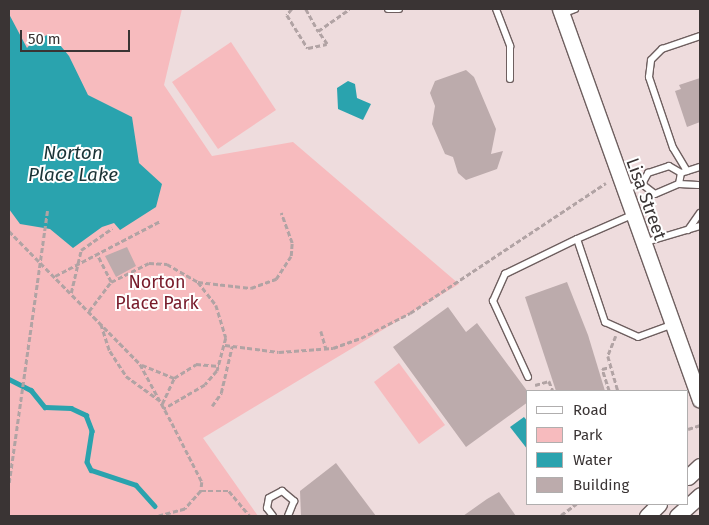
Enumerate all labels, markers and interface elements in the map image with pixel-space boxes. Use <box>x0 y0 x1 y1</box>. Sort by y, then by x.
scale bar <box>22 20 132 52</box>
text: 50 m <box>28 30 61 48</box>
water label: Norton Place Lake <box>28 142 118 186</box>
street label: Lisa Street <box>621 155 671 243</box>
park label: Norton Place Park <box>115 272 199 314</box>
legend <box>526 390 689 505</box>
text: Road <box>573 401 608 419</box>
text: Park <box>573 426 603 444</box>
text: Water <box>573 451 612 469</box>
text: Building <box>573 476 629 494</box>

